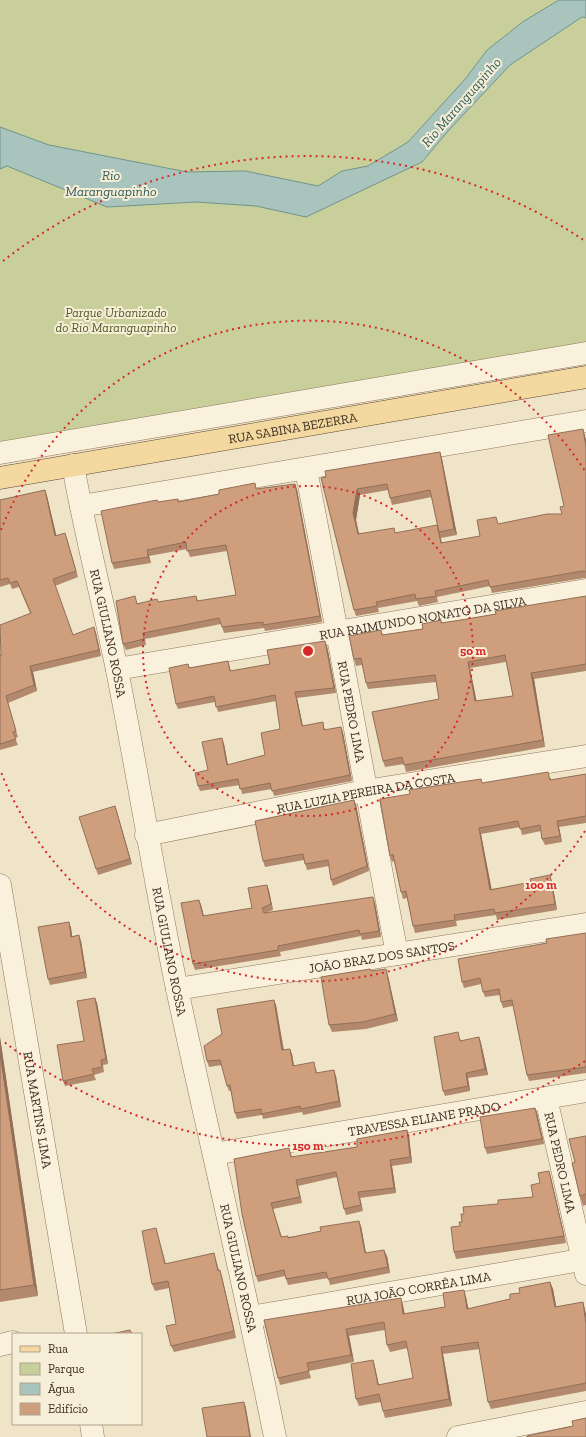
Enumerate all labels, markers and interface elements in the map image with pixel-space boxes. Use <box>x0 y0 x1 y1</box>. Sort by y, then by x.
water label: Rio Maranguapinho <box>418 54 505 151</box>
water label: Rio Maranguapinho <box>65 167 157 200</box>
park label: Parque Urbanizado do Rio Maranguapinho <box>56 305 176 335</box>
street label: RUA SABINA BEZERRA <box>227 410 359 446</box>
street label: RUA GIULIANO ROSSA <box>87 568 129 699</box>
street label: RUA RAIMUNDO NONATO DA SILVA <box>318 593 528 643</box>
centre of rings <box>301 644 315 658</box>
text: 50 m <box>460 644 486 658</box>
street label: RUA PEDRO LIMA <box>335 660 368 764</box>
street label: RUA LUZIA PEREIRA DA COSTA <box>276 770 457 817</box>
text: 100 m <box>525 878 557 892</box>
street label: RUA GIULIANO ROSSA <box>149 886 190 1018</box>
street label: JOÃO BRAZ DOS SANTOS <box>307 938 456 976</box>
street label: RUA MARTINS LIMA <box>20 1050 55 1170</box>
street label: TRAVESSA ELIANE PRADO <box>347 1099 501 1139</box>
street label: RUA PEDRO LIMA <box>541 1110 579 1215</box>
text: 150 m <box>293 1139 324 1153</box>
street label: RUA GIULIANO ROSSA <box>217 1202 260 1334</box>
street label: RUA JOÃO CORRÊA LIMA <box>345 1268 493 1308</box>
legend <box>12 1333 142 1425</box>
text: Rua <box>48 1342 68 1356</box>
text: Parque <box>48 1362 85 1376</box>
text: Água <box>48 1381 75 1396</box>
text: Edifício <box>48 1402 88 1416</box>

